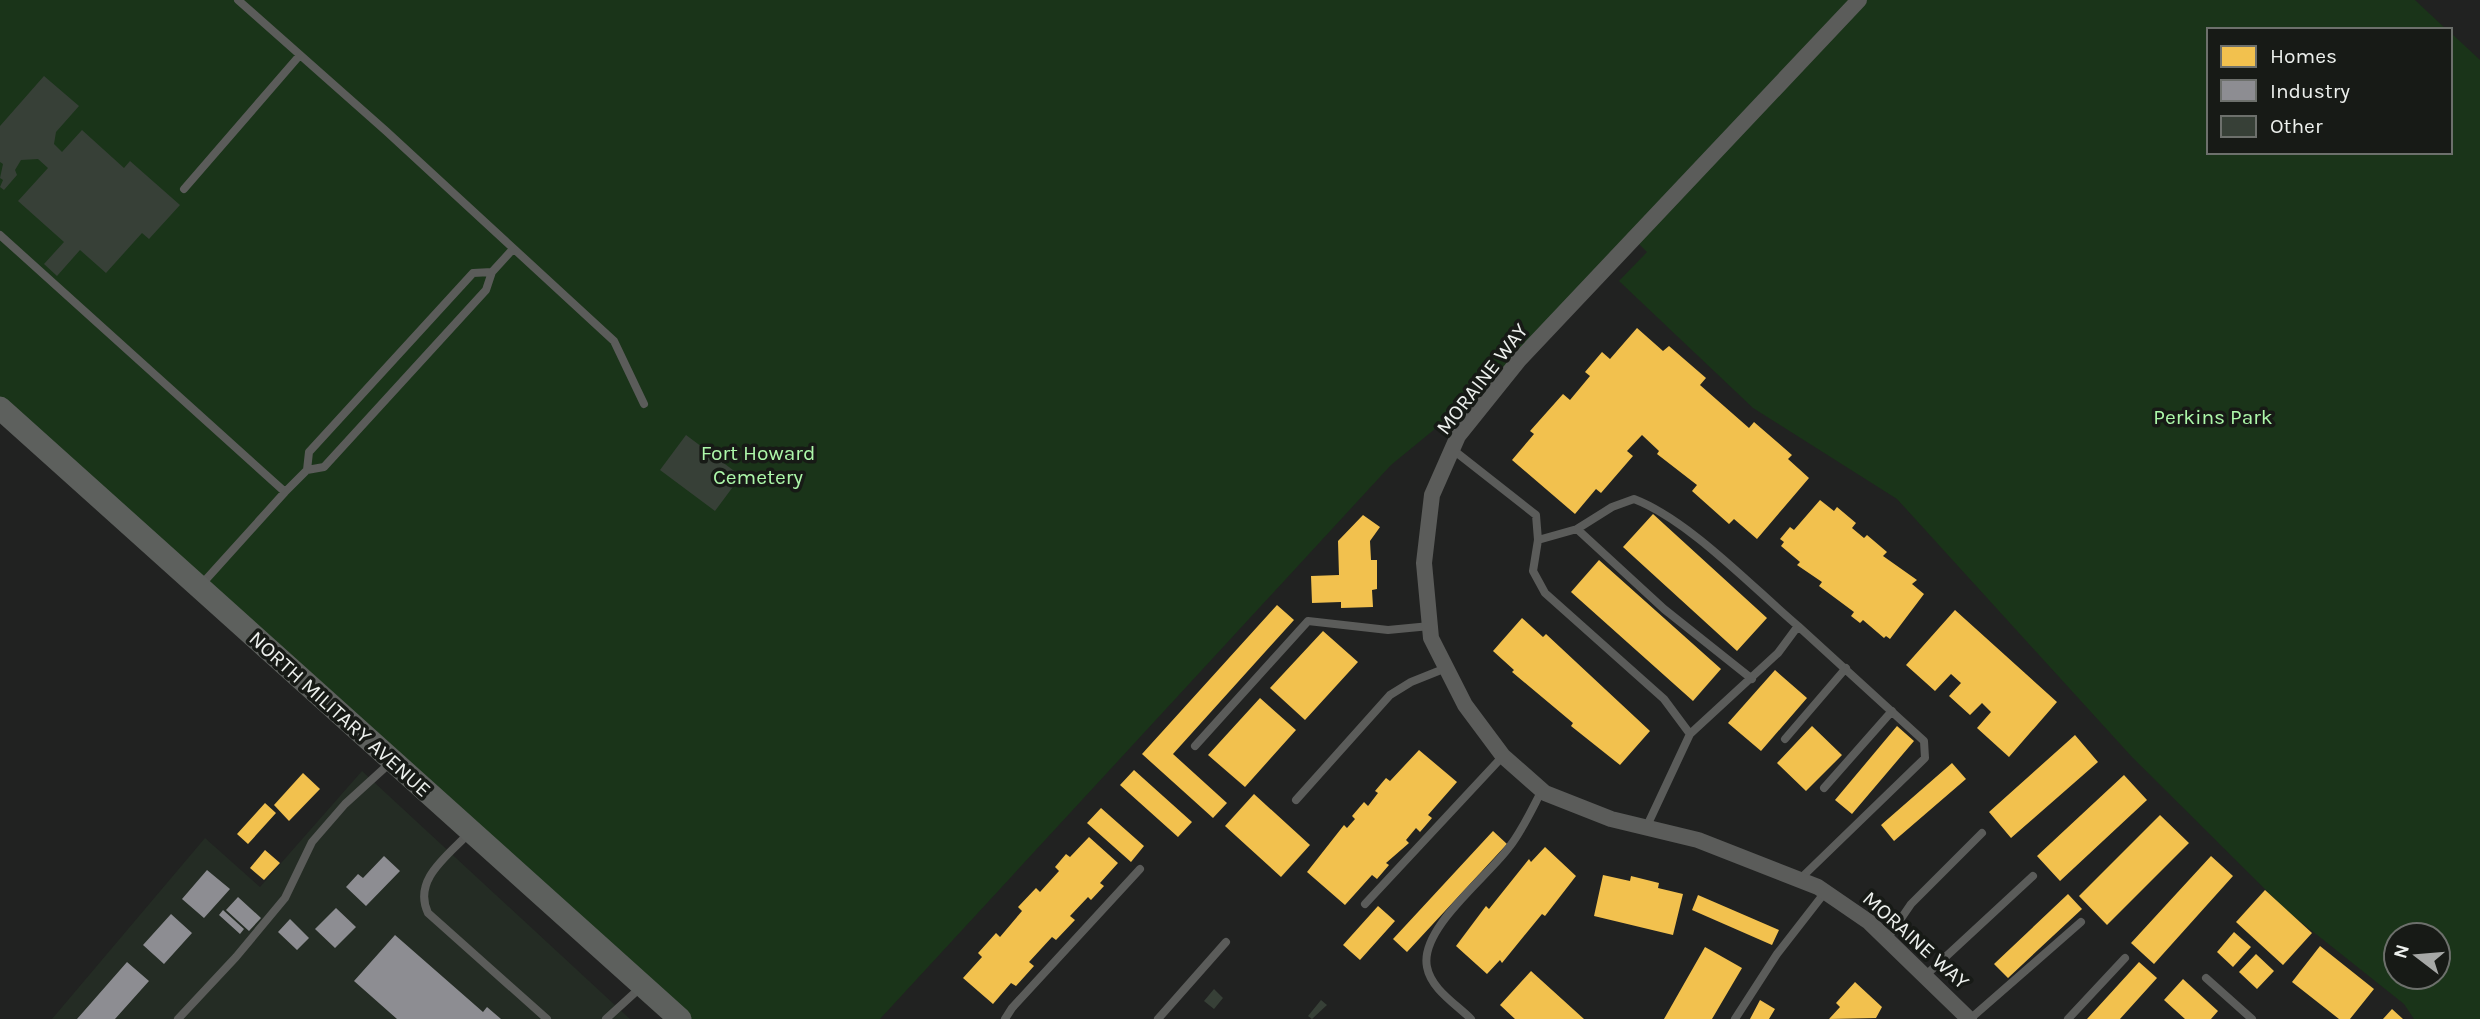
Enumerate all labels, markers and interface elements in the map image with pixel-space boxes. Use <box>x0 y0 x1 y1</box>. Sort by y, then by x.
legend <box>2207 28 2452 154</box>
text: Homes <box>2270 44 2337 68</box>
text: Industry <box>2270 79 2350 103</box>
text: Other <box>2270 114 2323 138</box>
street label: MORAINE WAY <box>1431 318 1533 439</box>
park label: Perkins Park <box>2153 405 2273 429</box>
park label: Fort Howard Cemetery <box>701 441 815 489</box>
street label: NORTH MILITARY AVENUE <box>244 626 436 802</box>
street label: MORAINE WAY <box>1858 886 1974 994</box>
north arrow <box>2382 921 2452 991</box>
text: N <box>2389 942 2414 961</box>

